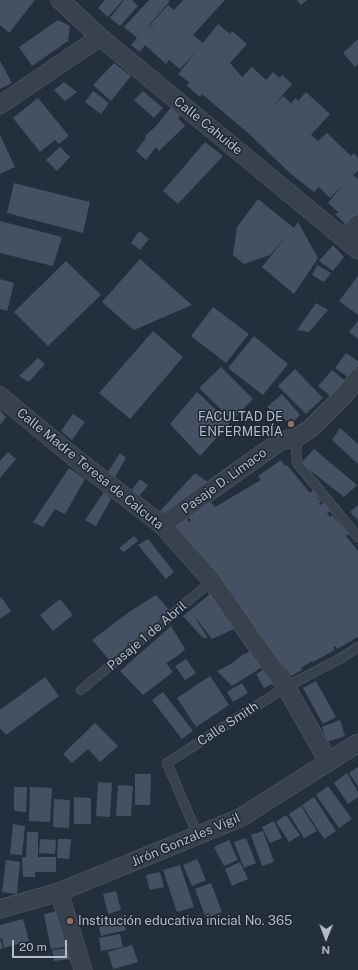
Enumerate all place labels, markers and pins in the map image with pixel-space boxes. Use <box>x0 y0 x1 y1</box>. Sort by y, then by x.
place label: FACULTAD DE ENFERMERÍA <box>198 409 283 440</box>
marker: FACULTAD DE ENFERMERÍA <box>286 419 296 429</box>
place label: Institución educativa inicial No. 365 <box>78 913 292 929</box>
marker: Institución educativa inicial No. 365 <box>65 916 75 926</box>

